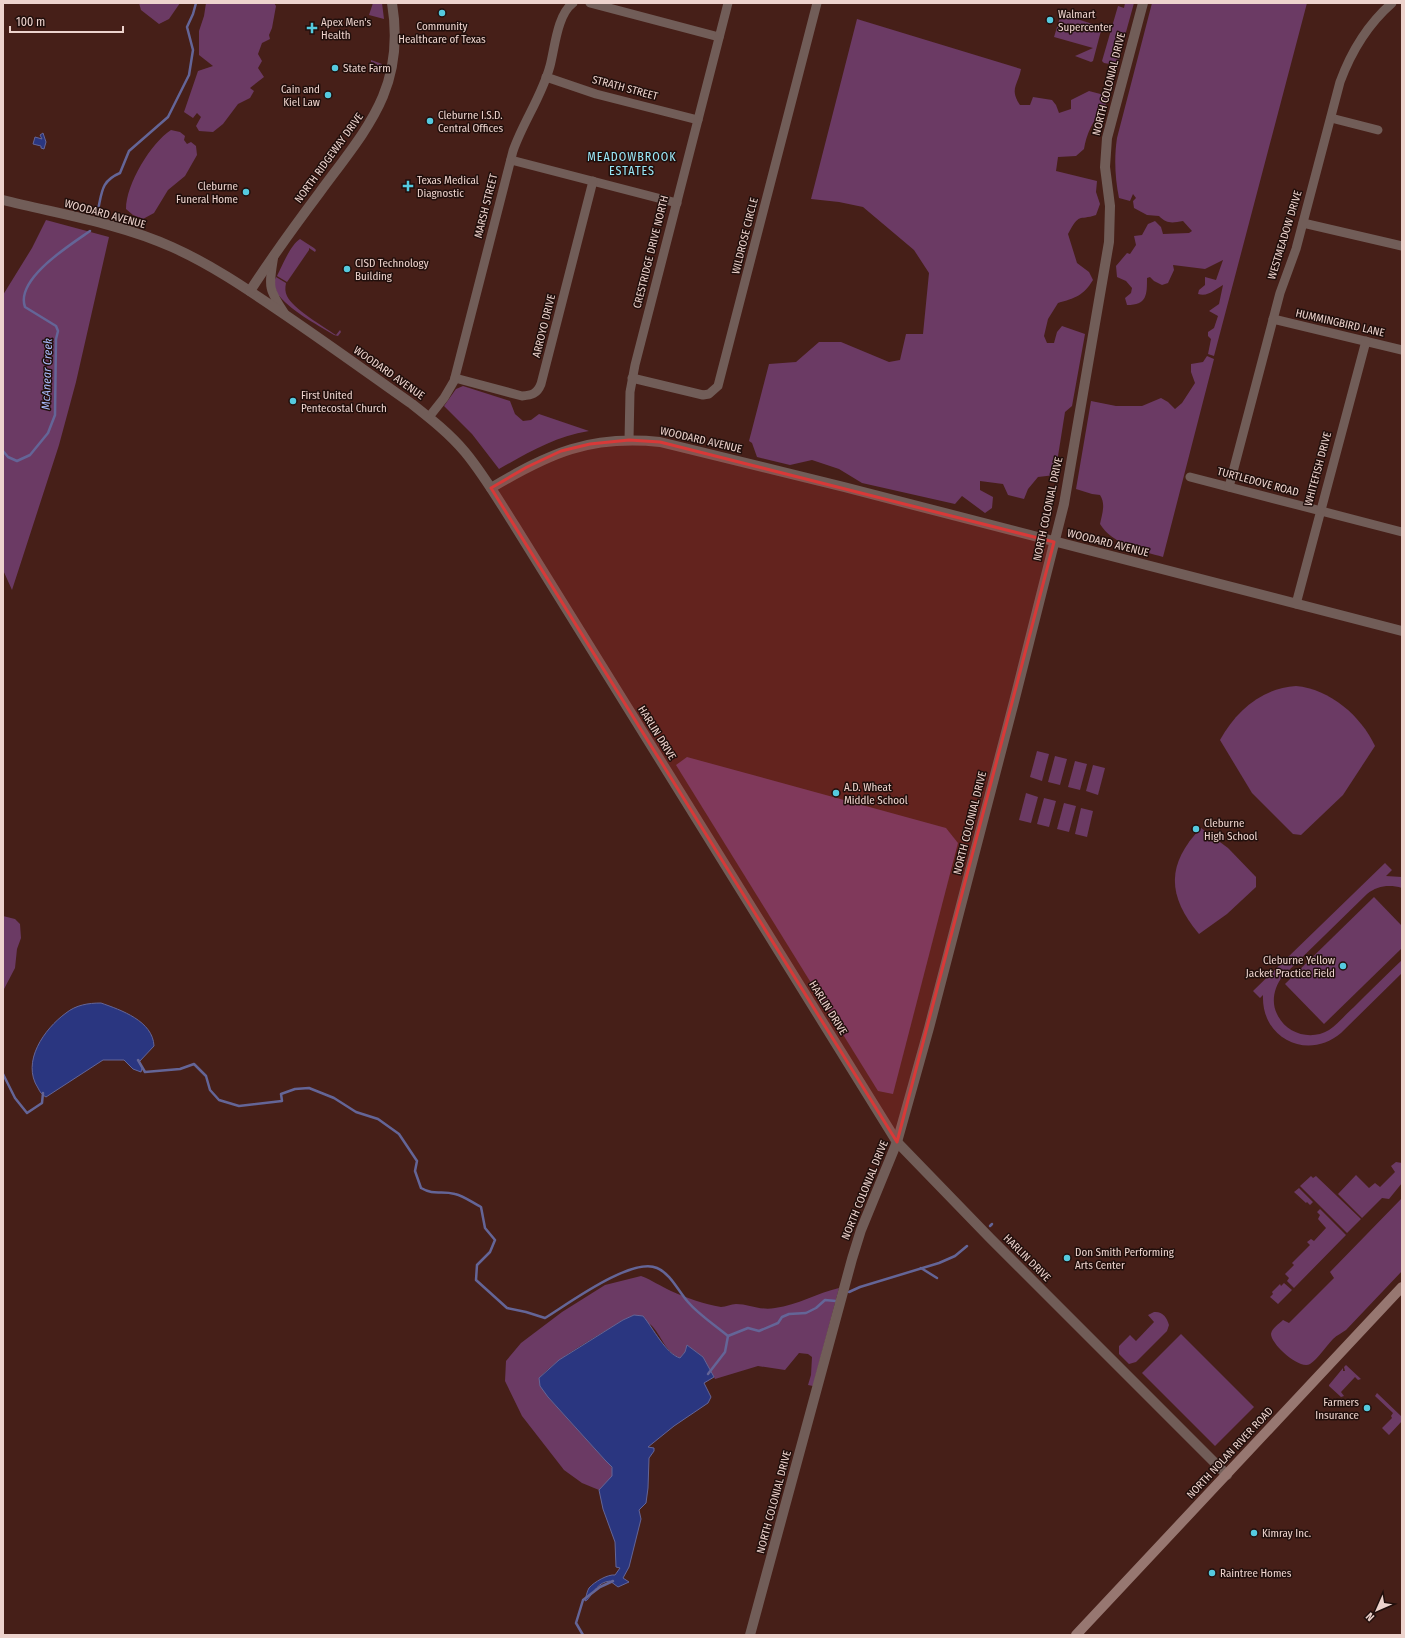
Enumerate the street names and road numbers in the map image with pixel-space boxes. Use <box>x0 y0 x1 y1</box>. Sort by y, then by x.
street label: NORTH COLONIAL DRIVE <box>1090 31 1128 137</box>
street label: STRATH STREET <box>591 73 660 103</box>
street label: NORTH RIDGEWAY DRIVE <box>292 110 366 206</box>
street label: MARSH STREET <box>472 172 501 240</box>
street label: WESTMEADOW DRIVE <box>1265 189 1305 281</box>
street label: CRESTRIDGE DRIVE NORTH <box>631 194 671 310</box>
street label: WILDROSE CIRCLE <box>729 196 761 276</box>
street label: WOODARD AVENUE <box>63 197 147 231</box>
street label: ARROYO DRIVE <box>530 293 558 359</box>
street label: HUMMINGBIRD LANE <box>1294 306 1386 340</box>
street label: WOODARD AVENUE <box>351 344 427 402</box>
street label: WOODARD AVENUE <box>659 424 743 456</box>
street label: WHITEFISH DRIVE <box>1302 430 1334 508</box>
street label: NORTH COLONIAL DRIVE <box>1031 456 1065 562</box>
street label: TURTLEDOVE ROAD <box>1216 465 1300 499</box>
street label: WOODARD AVENUE <box>1066 527 1150 559</box>
street label: HARLIN DRIVE <box>635 703 679 763</box>
street label: NORTH COLONIAL DRIVE <box>951 770 989 876</box>
street label: HARLIN DRIVE <box>806 978 850 1038</box>
street label: NORTH COLONIAL DRIVE <box>839 1138 891 1242</box>
street label: HARLIN DRIVE <box>1001 1232 1053 1284</box>
street label: NORTH NOLAN RIVER ROAD <box>1184 1405 1276 1501</box>
street label: NORTH COLONIAL DRIVE <box>754 1449 794 1555</box>

